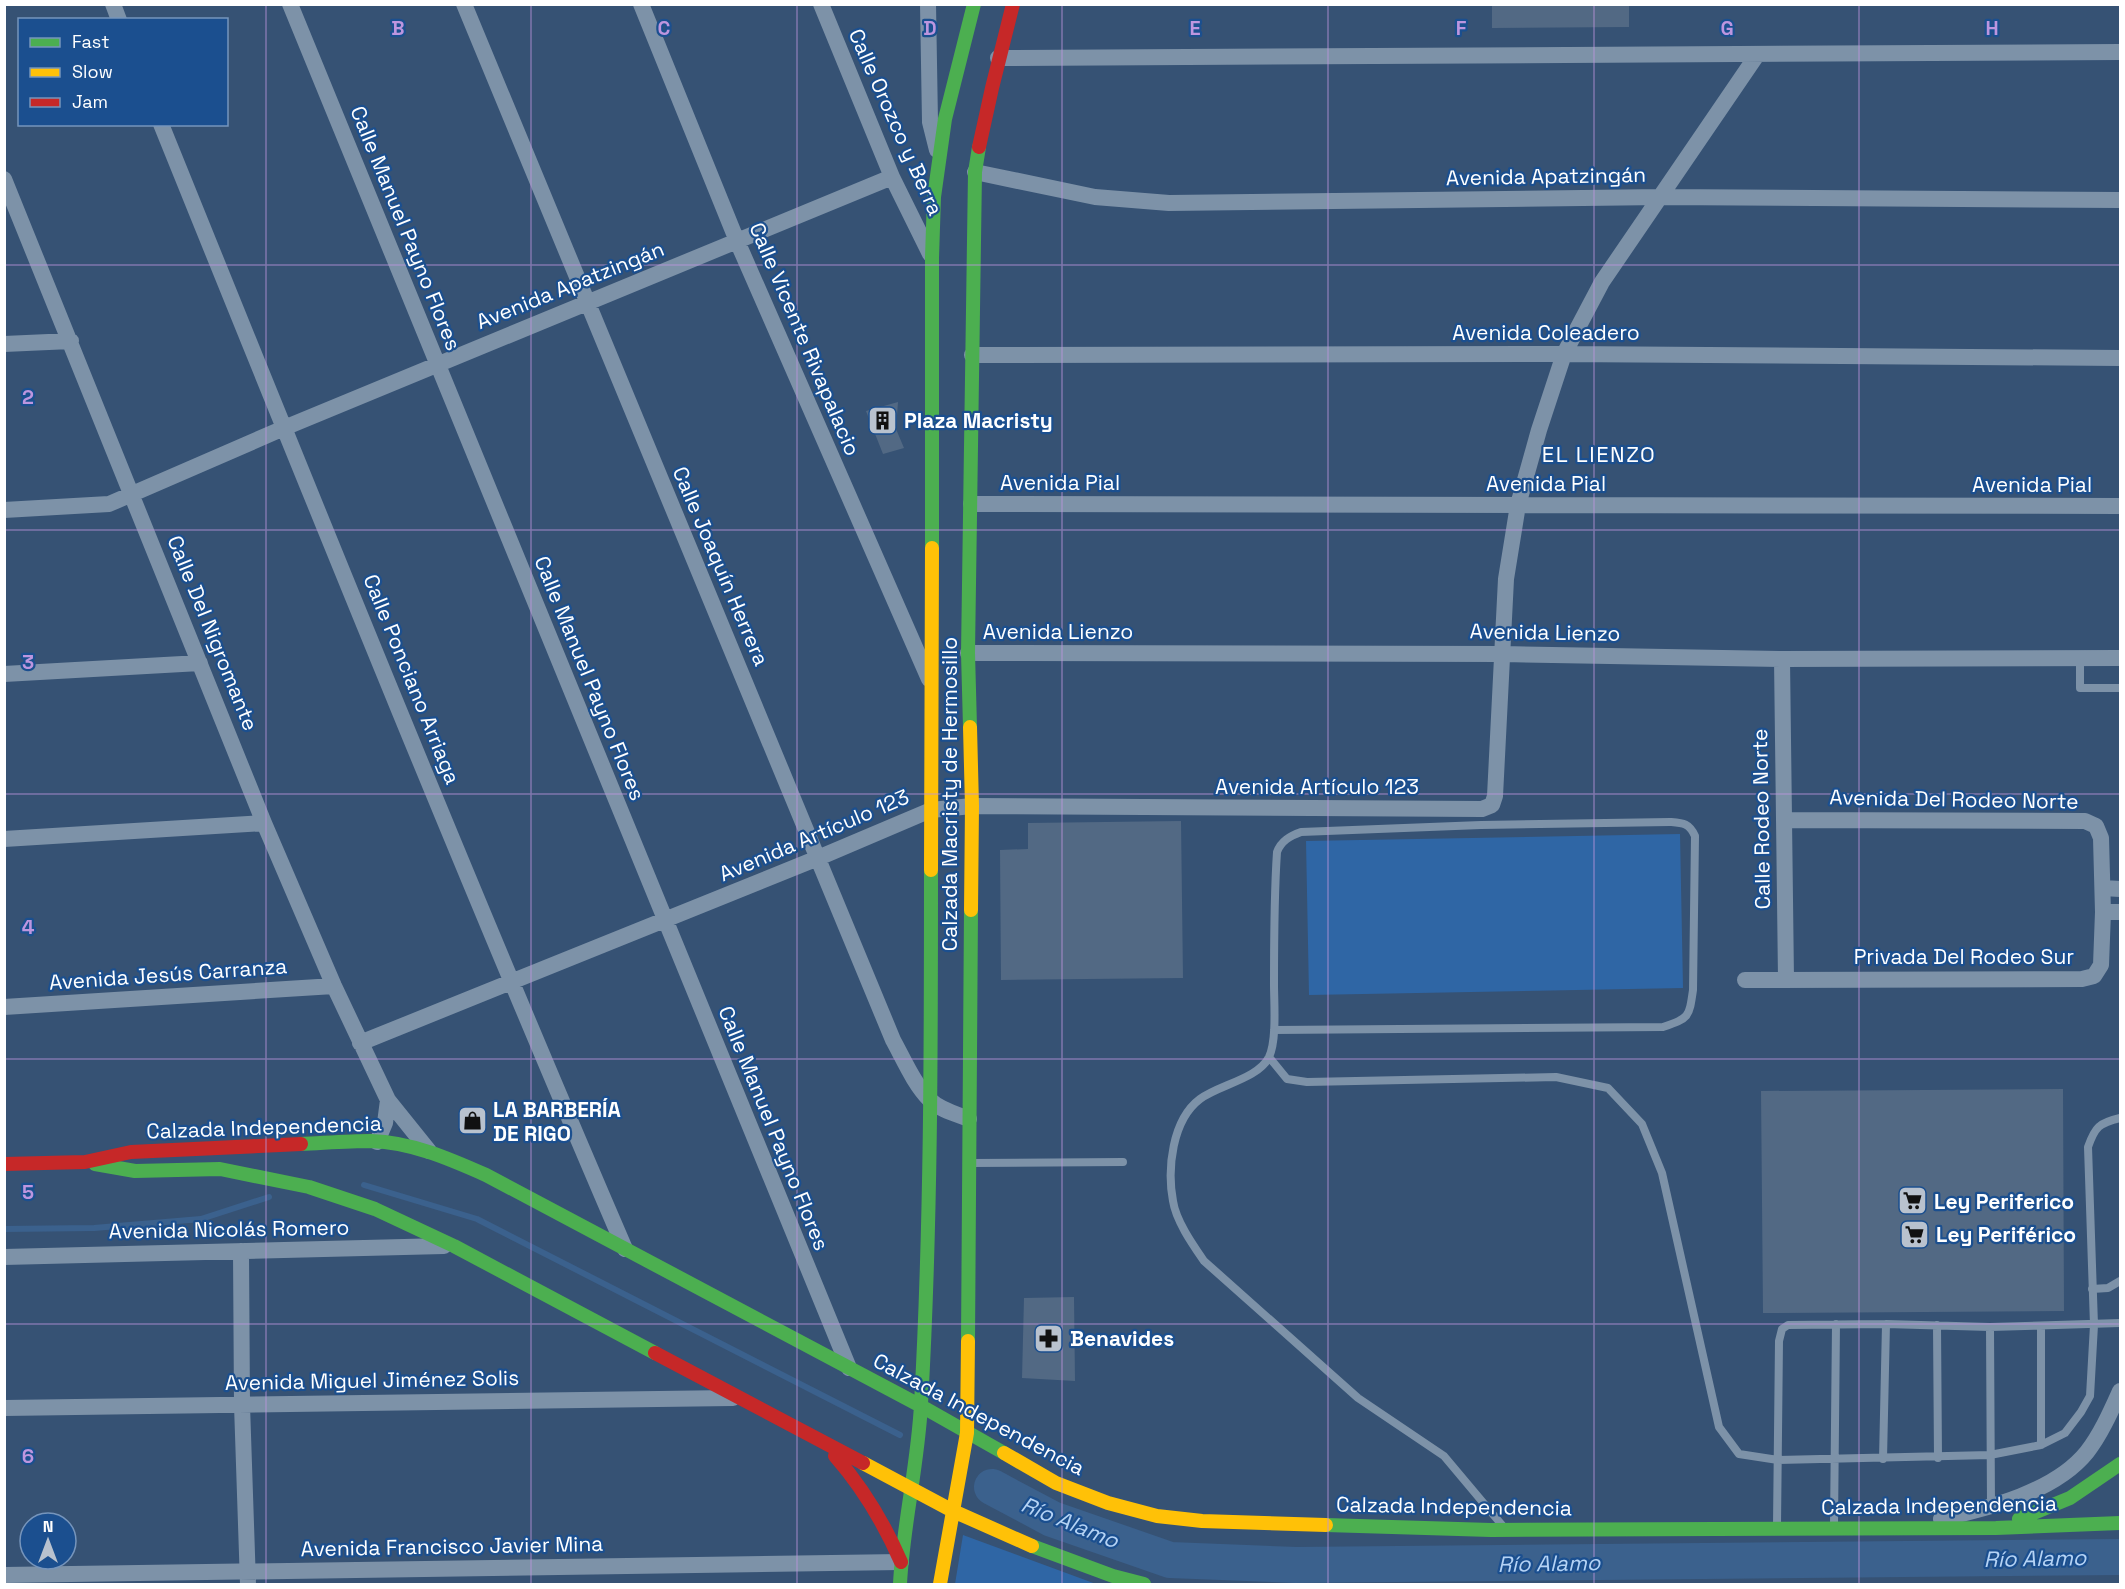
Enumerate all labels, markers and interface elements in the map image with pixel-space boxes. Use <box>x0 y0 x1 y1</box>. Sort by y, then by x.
text: B <box>391 15 405 41</box>
text: C <box>658 15 671 41</box>
text: D <box>923 15 937 41</box>
text: E <box>1189 15 1201 41</box>
text: F <box>1456 15 1467 41</box>
text: G <box>1720 15 1734 41</box>
text: H <box>1985 15 1999 41</box>
legend <box>18 18 228 126</box>
street label: Calle Orozco y Berra <box>843 24 949 220</box>
text: Fast <box>72 30 109 53</box>
text: Slow <box>72 60 113 83</box>
text: Jam <box>72 90 108 113</box>
street label: Calle Manuel Payno Flores <box>345 102 467 354</box>
street label: Avenida Apatzingán <box>1446 161 1646 191</box>
street label: Calle Vicente Rivapalacio <box>744 218 866 460</box>
street label: Avenida Apatzingán <box>472 235 668 335</box>
street label: Avenida Coleadero <box>1452 319 1640 346</box>
text: 2 <box>22 384 34 410</box>
building icon: Plaza Macristy <box>867 404 899 436</box>
place label: Plaza Macristy <box>904 407 1053 434</box>
district label: EL LIENZO <box>1542 440 1656 468</box>
street label: Calle Joaquín Herrera <box>667 462 775 670</box>
street label: Avenida Pial <box>1000 469 1120 496</box>
street label: Avenida Pial <box>1486 470 1606 497</box>
street label: Avenida Pial <box>1972 471 2092 498</box>
street label: Calle Del Nigromante <box>162 531 264 735</box>
street label: Calle Manuel Payno Flores <box>529 552 651 804</box>
street label: Calle Ponciano Arriaga <box>358 570 466 788</box>
street label: Avenida Lienzo <box>1469 617 1621 647</box>
street label: Avenida Lienzo <box>983 618 1133 645</box>
street label: Calzada Macristy de Hermosillo <box>936 637 963 951</box>
text: 3 <box>22 649 34 675</box>
street label: Calle Rodeo Norte <box>1746 728 1776 910</box>
street label: Avenida Artículo 123 <box>1215 773 1419 800</box>
street label: Avenida Artículo 123 <box>715 783 913 887</box>
street label: Avenida Del Rodeo Norte <box>1829 783 2079 815</box>
text: 4 <box>22 914 35 940</box>
street label: Privada Del Rodeo Sur <box>1854 943 2074 970</box>
street label: Avenida Jesús Carranza <box>48 952 288 996</box>
street label: Calle Manuel Payno Flores <box>713 1002 835 1254</box>
place label: LA BARBERÍA DE RIGO <box>493 1096 621 1147</box>
shop icon: LA BARBERÍA DE RIGO <box>456 1105 488 1137</box>
street label: Calzada Independencia <box>146 1109 382 1145</box>
text: 5 <box>22 1179 34 1205</box>
supermarket icon: Ley Periferico <box>1897 1185 1929 1217</box>
place label: Ley Periferico <box>1934 1188 2074 1215</box>
street label: Avenida Nicolás Romero <box>108 1213 350 1245</box>
supermarket icon: Ley Periférico <box>1899 1218 1931 1250</box>
place label: Ley Periférico <box>1936 1221 2076 1248</box>
pharmacy icon: Benavides <box>1033 1322 1065 1354</box>
place label: Benavides <box>1070 1325 1174 1352</box>
street label: Calzada Independencia <box>869 1347 1089 1481</box>
street label: Avenida Miguel Jiménez Solis <box>225 1364 519 1396</box>
text: 6 <box>22 1443 34 1469</box>
street label: Calzada Independencia <box>1821 1489 2057 1521</box>
water label: Río Alamo <box>1017 1490 1124 1555</box>
street label: Calzada Independencia <box>1336 1490 1572 1522</box>
north arrow <box>18 1511 78 1571</box>
text: N <box>43 1516 53 1537</box>
street label: Avenida Francisco Javier Mina <box>300 1530 604 1562</box>
water label: Río Alamo <box>1983 1543 2088 1573</box>
water label: Río Alamo <box>1497 1548 1602 1578</box>

